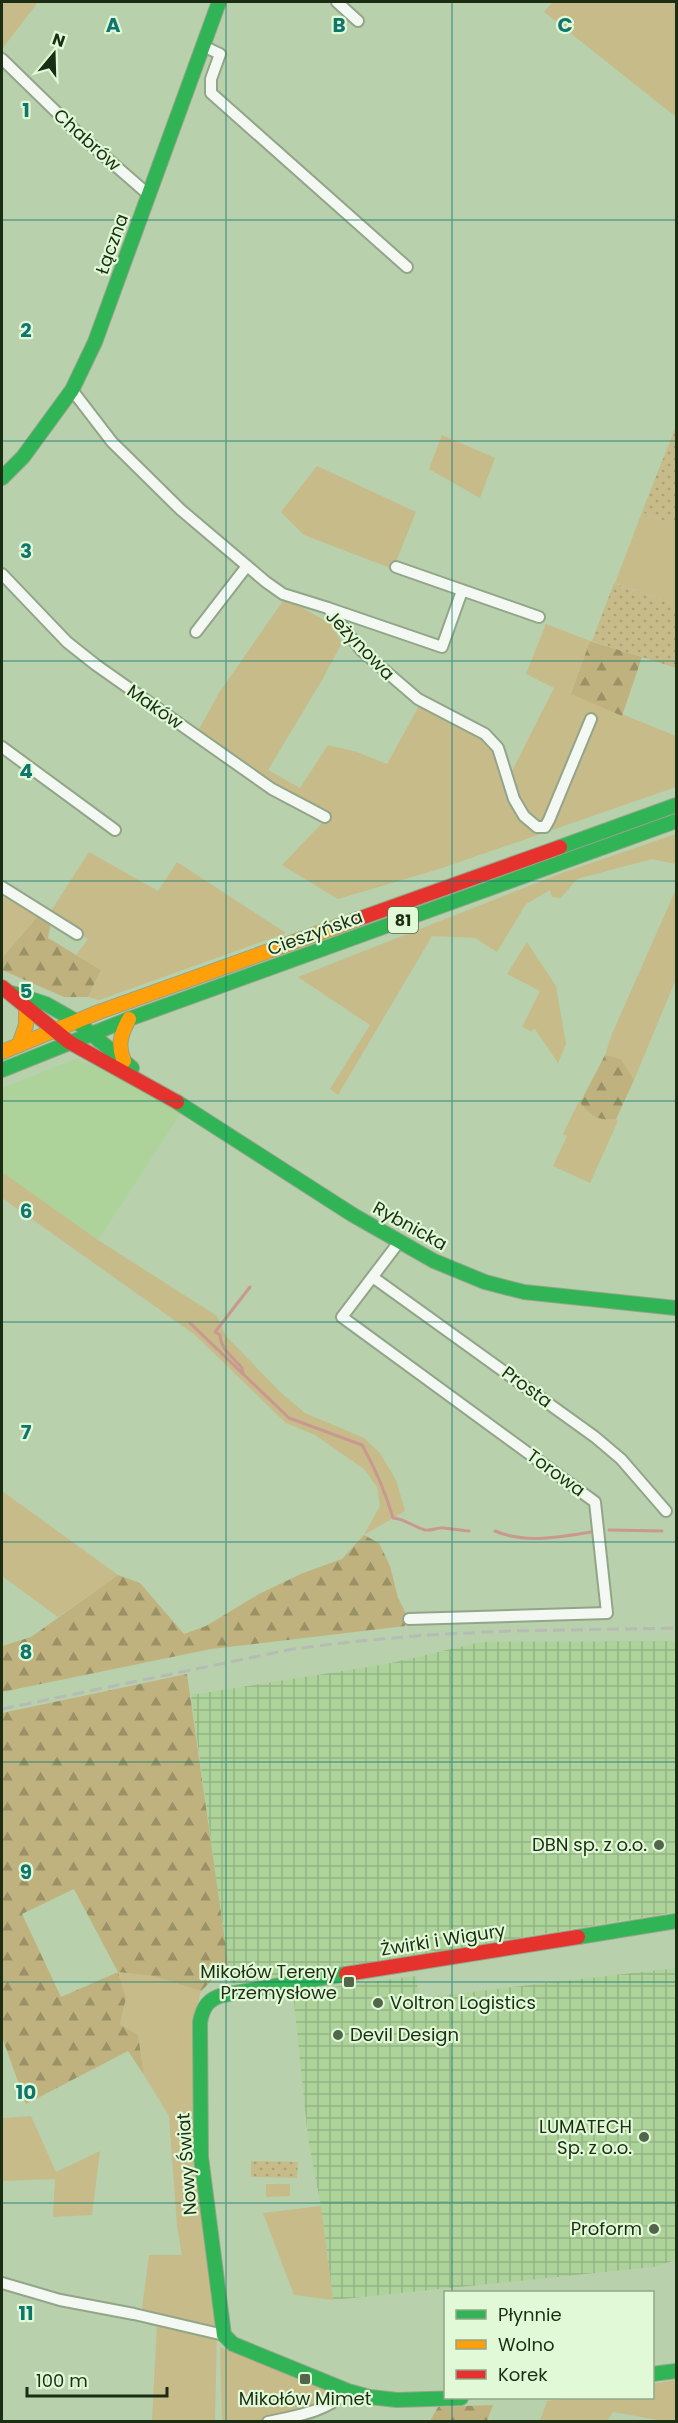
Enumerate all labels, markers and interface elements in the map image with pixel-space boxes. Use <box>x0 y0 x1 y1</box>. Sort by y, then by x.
text: A <box>106 11 121 39</box>
text: B <box>332 11 346 39</box>
text: C <box>557 11 573 39</box>
north arrow <box>24 24 84 84</box>
text: N <box>49 27 68 53</box>
text: 1 <box>22 96 30 124</box>
street label: Chabrów <box>48 103 127 177</box>
street label: Łączna <box>89 210 134 278</box>
text: 2 <box>20 316 32 344</box>
text: 3 <box>20 537 32 565</box>
street label: Jeżynowa <box>320 604 400 685</box>
street label: Maków <box>122 678 189 735</box>
text: 4 <box>19 757 33 785</box>
street label: Cieszyńska <box>264 904 366 961</box>
road number: 81 <box>388 907 418 933</box>
text: 5 <box>20 977 33 1005</box>
street label: Rybnicka <box>369 1195 452 1256</box>
text: 6 <box>20 1197 32 1225</box>
street label: Prosta <box>497 1360 558 1413</box>
text: 7 <box>21 1418 32 1446</box>
street label: Torowa <box>522 1443 591 1502</box>
text: 8 <box>20 1638 32 1666</box>
place label: DBN sp. z o.o. <box>532 1832 647 1857</box>
marker: DBN sp. z o.o. <box>652 1838 666 1852</box>
text: 9 <box>20 1858 32 1886</box>
street label: Żwirki i Wigury <box>379 1917 507 1962</box>
place label: Mikołów Tereny Przemysłowe <box>200 1959 337 2005</box>
marker: Mikołów Tereny Przemysłowe <box>342 1975 356 1989</box>
place label: Voltron Logistics <box>390 1990 536 2015</box>
marker: Voltron Logistics <box>371 1996 385 2010</box>
place label: Devil Design <box>350 2022 459 2047</box>
marker: Devil Design <box>331 2028 345 2042</box>
text: 10 <box>16 2078 36 2106</box>
street label: Nowy Świat <box>170 2112 203 2216</box>
place label: LUMATECH Sp. z o.o. <box>539 2114 632 2160</box>
marker: LUMATECH Sp. z o.o. <box>637 2130 651 2144</box>
place label: Proform <box>571 2216 642 2241</box>
marker: Proform <box>647 2222 661 2236</box>
legend <box>444 2291 654 2399</box>
text: 11 <box>18 2299 34 2327</box>
text: Płynnie <box>498 2302 562 2327</box>
text: Wolno <box>498 2332 555 2357</box>
scale bar <box>27 2360 166 2398</box>
text: Korek <box>498 2362 548 2387</box>
text: 100 m <box>36 2368 88 2393</box>
marker: Mikołów Mimet <box>298 2372 312 2386</box>
place label: Mikołów Mimet <box>239 2386 371 2411</box>

